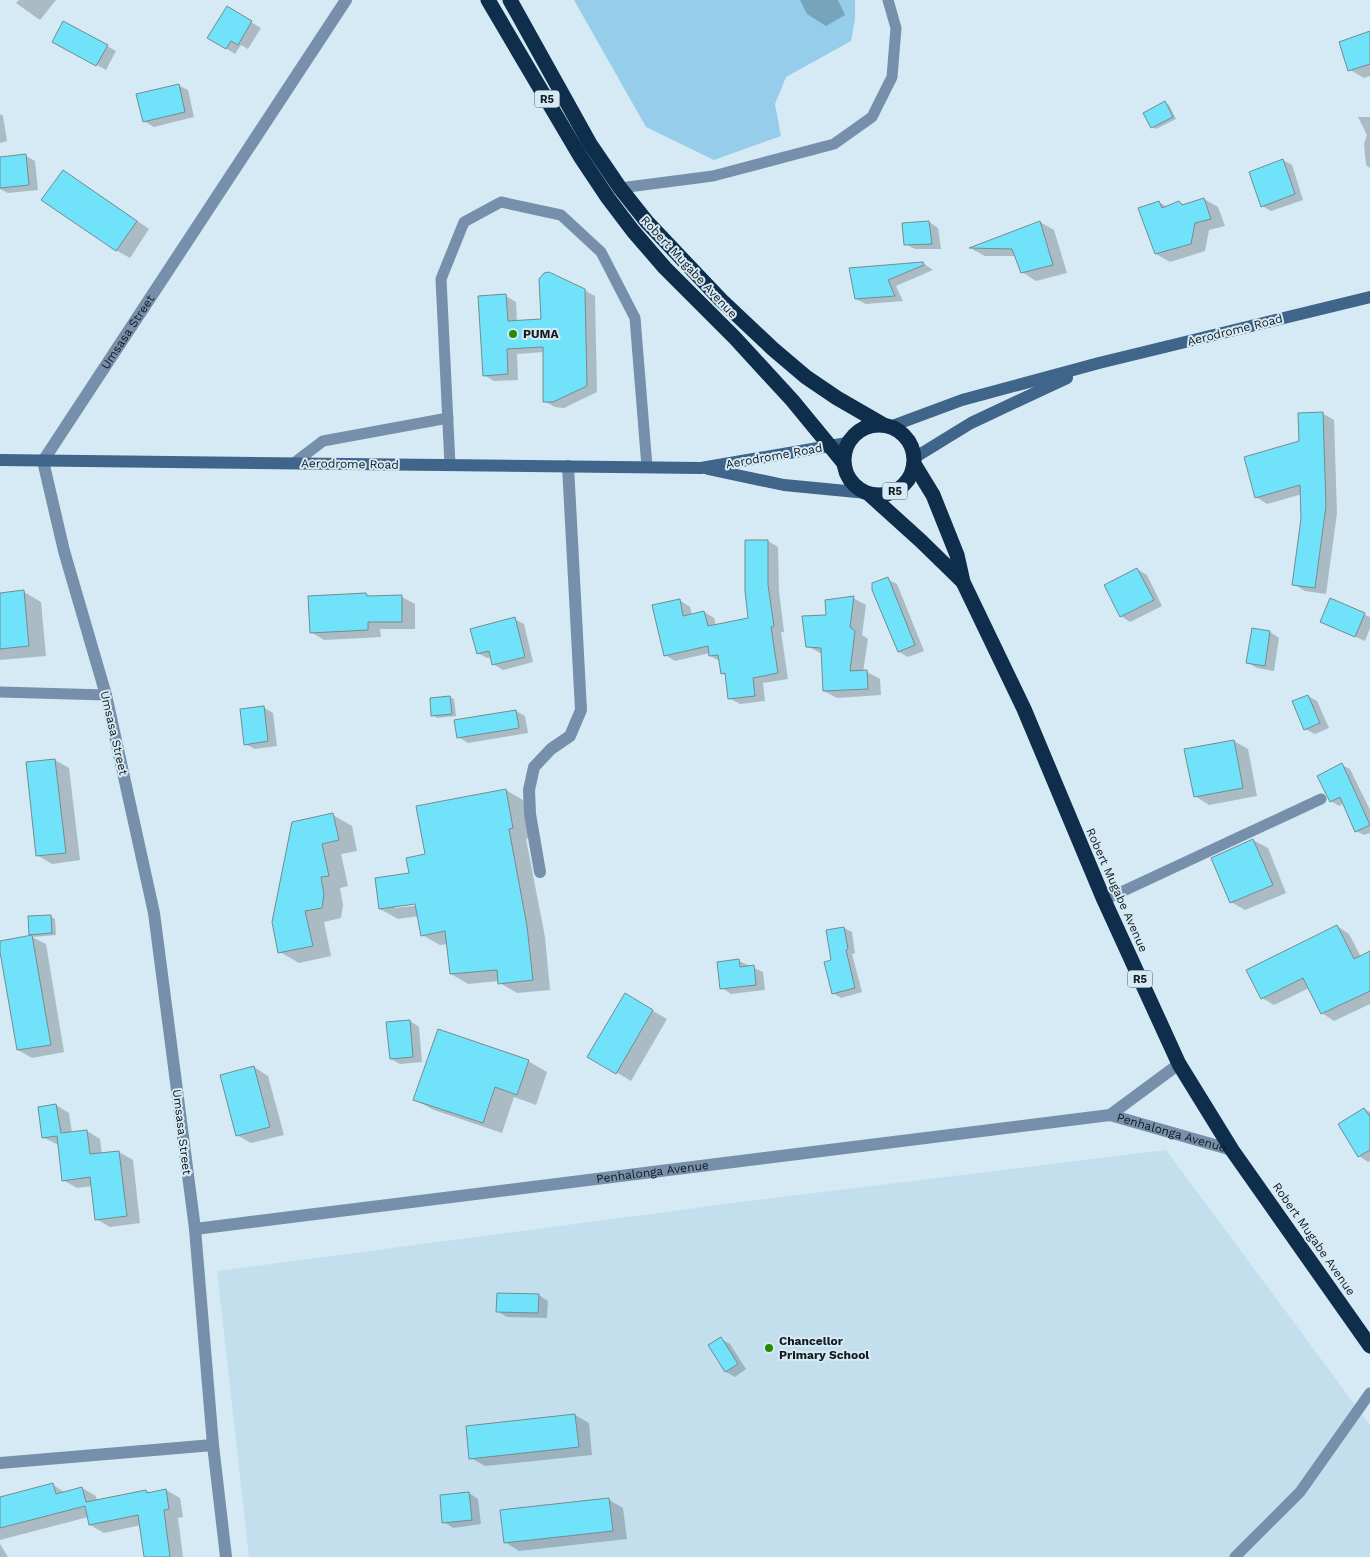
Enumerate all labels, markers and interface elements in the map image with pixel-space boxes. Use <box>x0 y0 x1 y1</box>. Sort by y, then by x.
road number: R5 <box>534 90 560 108</box>
street label: Robert Mugabe Avenue <box>638 213 740 321</box>
street label: Umsasa Street <box>98 292 157 372</box>
street label: Aerodrome Road <box>1186 311 1284 349</box>
place label: PUMA <box>523 327 559 341</box>
marker: PUMA <box>507 328 519 340</box>
street label: Aerodrome Road <box>725 441 823 471</box>
street label: Aerodrome Road <box>301 456 399 472</box>
road number: R5 <box>882 482 908 500</box>
street label: Umsasa Street <box>98 690 130 776</box>
street label: Robert Mugabe Avenue <box>1083 826 1151 954</box>
road number: R5 <box>1128 971 1152 988</box>
street label: Umsasa Street <box>170 1088 194 1176</box>
street label: Penhalonga Avenue <box>1115 1110 1228 1155</box>
street label: Penhalonga Avenue <box>595 1158 710 1186</box>
street label: Robert Mugabe Avenue <box>1270 1180 1358 1298</box>
place label: Chancellor Primary School <box>779 1334 869 1362</box>
marker: Chancellor Primary School <box>763 1342 775 1354</box>

